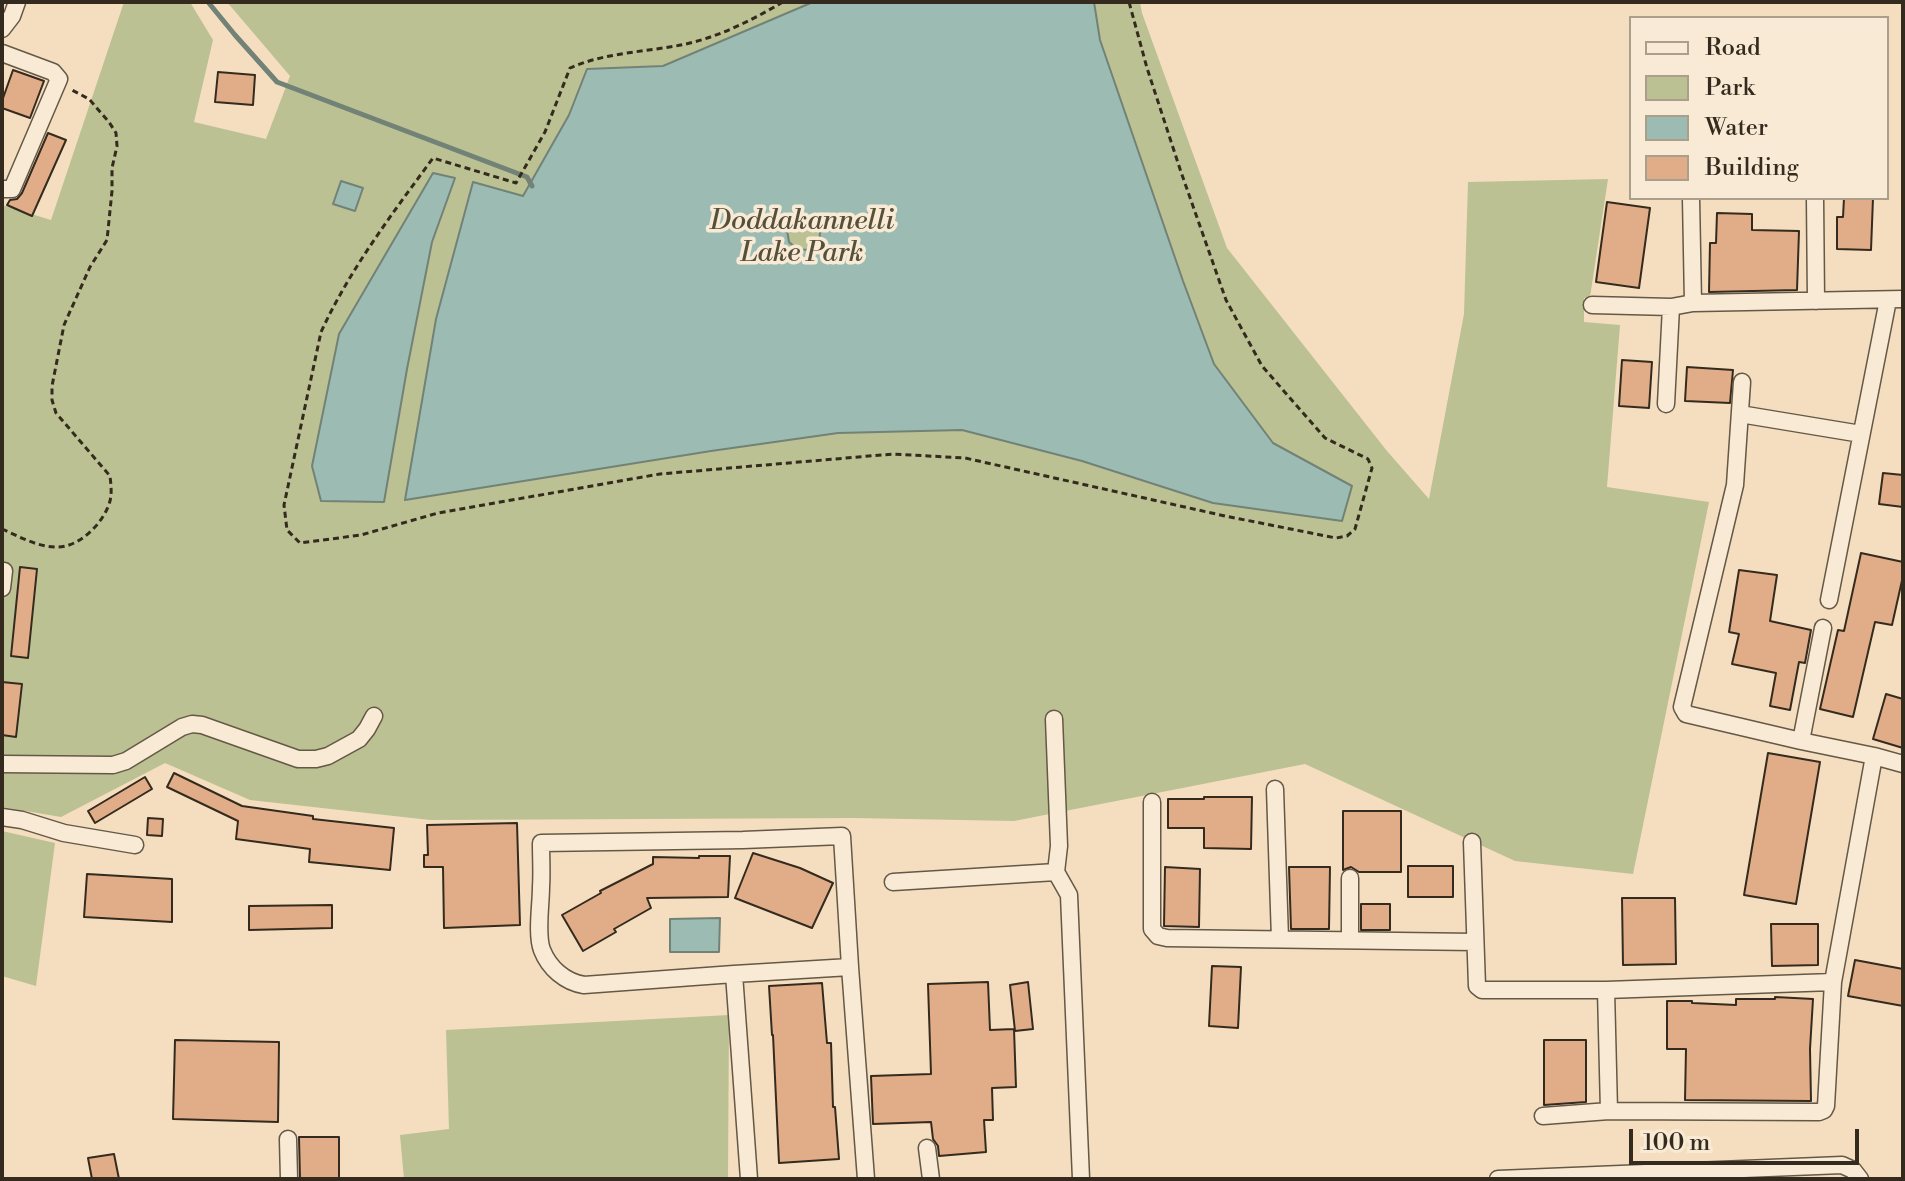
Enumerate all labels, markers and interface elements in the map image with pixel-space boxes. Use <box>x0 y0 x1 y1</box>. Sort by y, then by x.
legend <box>1629 16 1889 200</box>
text: Road <box>1705 33 1761 63</box>
text: Park <box>1705 73 1755 103</box>
text: Water <box>1705 113 1768 143</box>
text: Building <box>1705 153 1799 183</box>
park label: Doddakannelli Lake Park <box>710 205 894 271</box>
scale bar <box>1633 1113 1863 1163</box>
text: 100 m <box>1643 1128 1710 1158</box>

